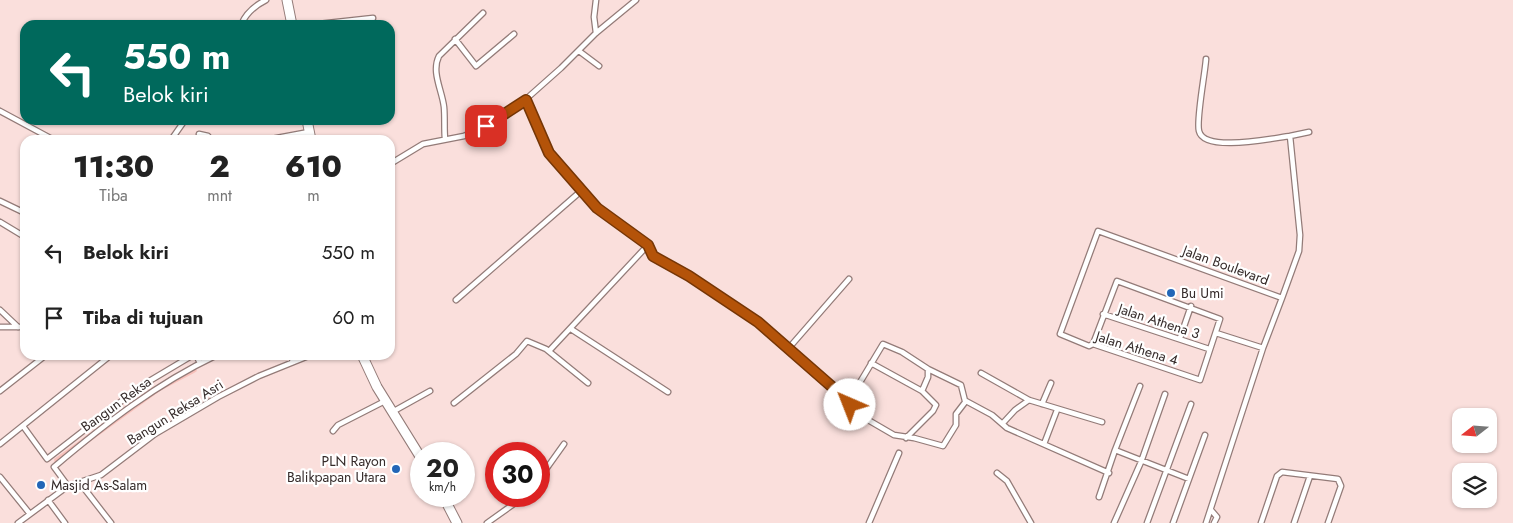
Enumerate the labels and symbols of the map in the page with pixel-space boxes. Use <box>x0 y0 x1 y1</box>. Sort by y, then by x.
pin <box>465 105 507 147</box>
street label: Jalan Boulevard <box>1178 239 1272 290</box>
place label: Bu Umi <box>1181 283 1224 303</box>
marker: Bu Umi <box>1165 287 1177 299</box>
street label: Jalan Athena 3 <box>1114 298 1203 344</box>
street label: Jalan Athena 4 <box>1091 325 1181 370</box>
street label: Bangun Reksa <box>77 372 155 436</box>
street label: Bangun Reksa Asri <box>123 374 227 450</box>
position arrow <box>823 378 875 430</box>
north arrow <box>1452 408 1498 452</box>
speed limit sign: 30 <box>485 442 550 507</box>
place label: PLN Rayon Balikpapan Utara <box>287 451 386 487</box>
marker: PLN Rayon Balikpapan Utara <box>390 463 402 475</box>
place label: Masjid As-Salam <box>51 475 147 495</box>
marker: Masjid As-Salam <box>35 479 47 491</box>

